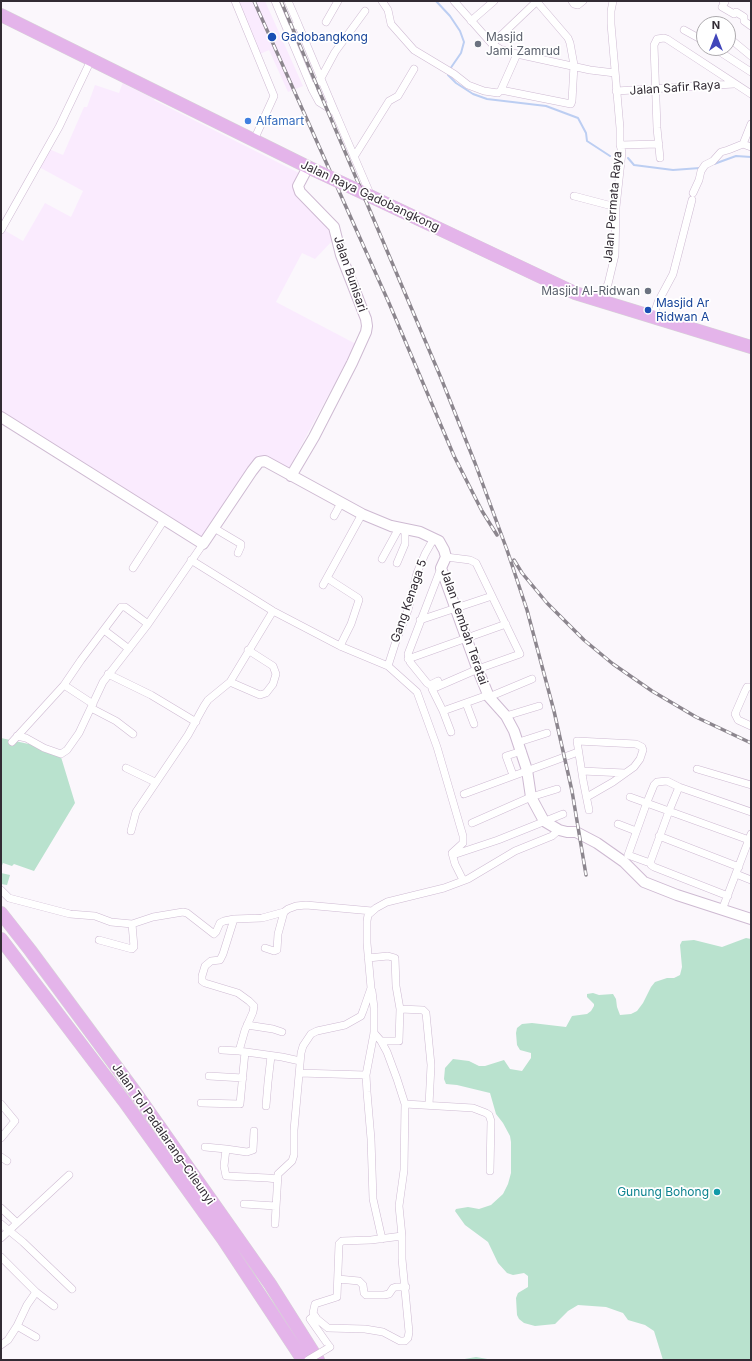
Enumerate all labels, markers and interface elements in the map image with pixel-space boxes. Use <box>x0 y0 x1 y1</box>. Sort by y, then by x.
north arrow <box>696 16 736 56</box>
text: N <box>712 18 720 32</box>
place label: Gadobangkong <box>281 30 368 44</box>
place label: Masjid Jami Zamrud <box>486 30 560 58</box>
marker: Gadobangkong <box>266 31 278 43</box>
marker: Masjid Jami Zamrud <box>473 39 483 49</box>
street label: Jalan Safir Raya <box>629 78 721 98</box>
place label: Alfamart <box>256 114 304 128</box>
marker: Alfamart <box>243 116 253 126</box>
street label: Jalan Permata Raya <box>601 151 625 263</box>
street label: Jalan Raya Gadobangkong <box>298 157 442 235</box>
street label: Jalan Bunisari <box>330 234 370 314</box>
place label: Masjid Al-Ridwan <box>541 284 640 298</box>
marker: Masjid Al-Ridwan <box>643 286 653 296</box>
place label: Masjid Ar Ridwan A <box>656 296 709 324</box>
marker: Masjid Ar Ridwan A <box>643 305 653 315</box>
street label: Gang Kenaga 5 <box>388 558 430 644</box>
street label: Jalan Lembah Teratai <box>437 567 491 687</box>
street label: Jalan Tol Padalarang–Cileunyi <box>109 1061 217 1207</box>
place label: Gunung Bohong <box>617 1185 709 1199</box>
marker: Gunung Bohong <box>712 1187 722 1197</box>

